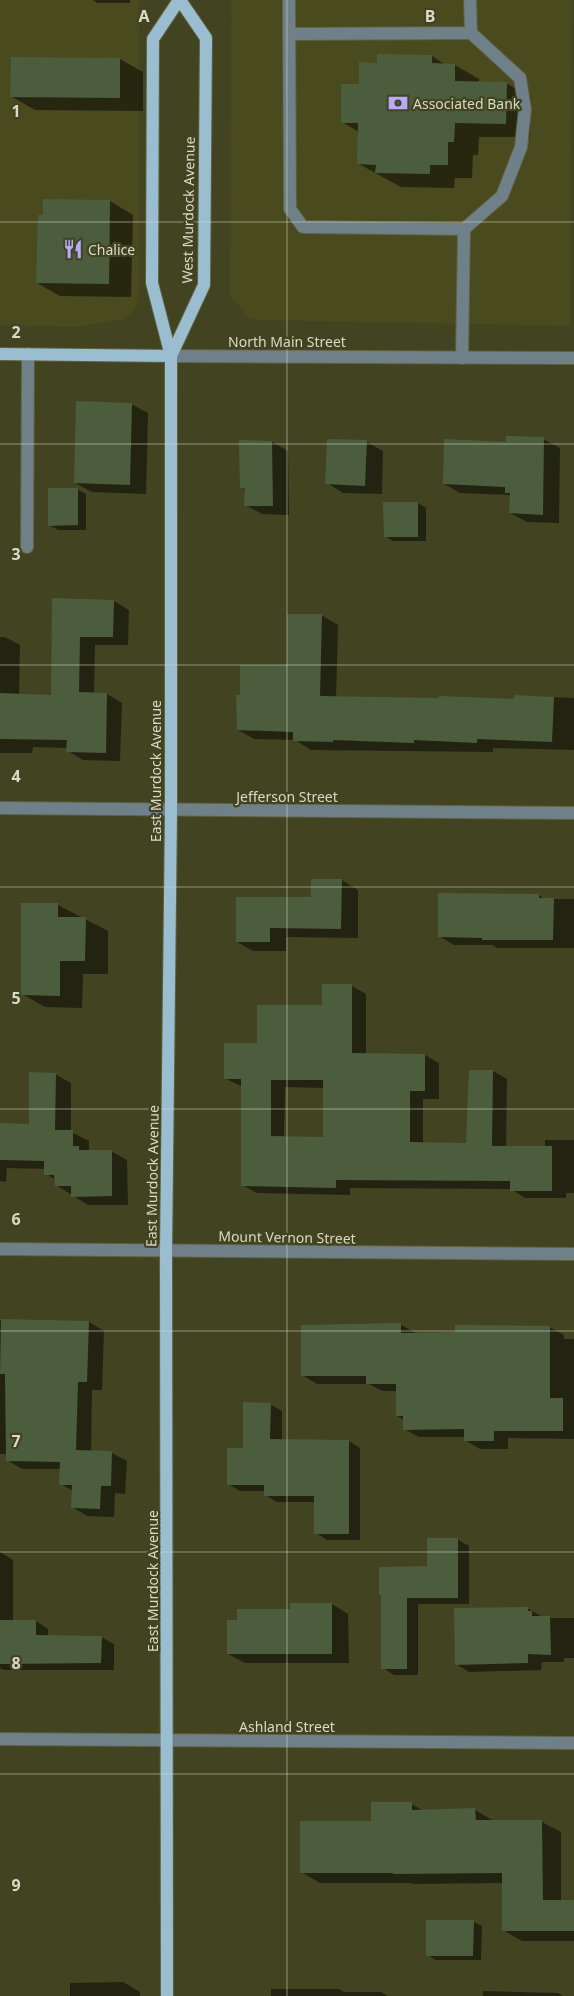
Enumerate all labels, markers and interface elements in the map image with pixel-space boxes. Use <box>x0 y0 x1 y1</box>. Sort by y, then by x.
text: A <box>138 5 150 27</box>
text: B <box>425 5 435 27</box>
bank icon: Associated Bank <box>387 92 409 114</box>
place label: Associated Bank <box>413 94 521 113</box>
text: 1 <box>11 100 21 122</box>
street label: West Murdock Avenue <box>177 136 199 284</box>
restaurant icon: Chalice <box>62 238 84 260</box>
place label: Chalice <box>88 240 135 259</box>
text: 2 <box>11 321 21 343</box>
street label: North Main Street <box>228 332 346 351</box>
text: 3 <box>11 543 21 565</box>
street label: East Murdock Avenue <box>146 700 165 842</box>
text: 4 <box>11 765 21 787</box>
street label: Jefferson Street <box>234 787 338 806</box>
text: 5 <box>11 987 21 1009</box>
street label: East Murdock Avenue <box>141 1105 163 1247</box>
text: 6 <box>11 1208 21 1230</box>
street label: Mount Vernon Street <box>218 1226 356 1248</box>
text: 7 <box>11 1430 21 1452</box>
street label: East Murdock Avenue <box>143 1510 162 1652</box>
text: 8 <box>11 1652 21 1674</box>
street label: Ashland Street <box>239 1717 335 1736</box>
text: 9 <box>11 1874 21 1896</box>

